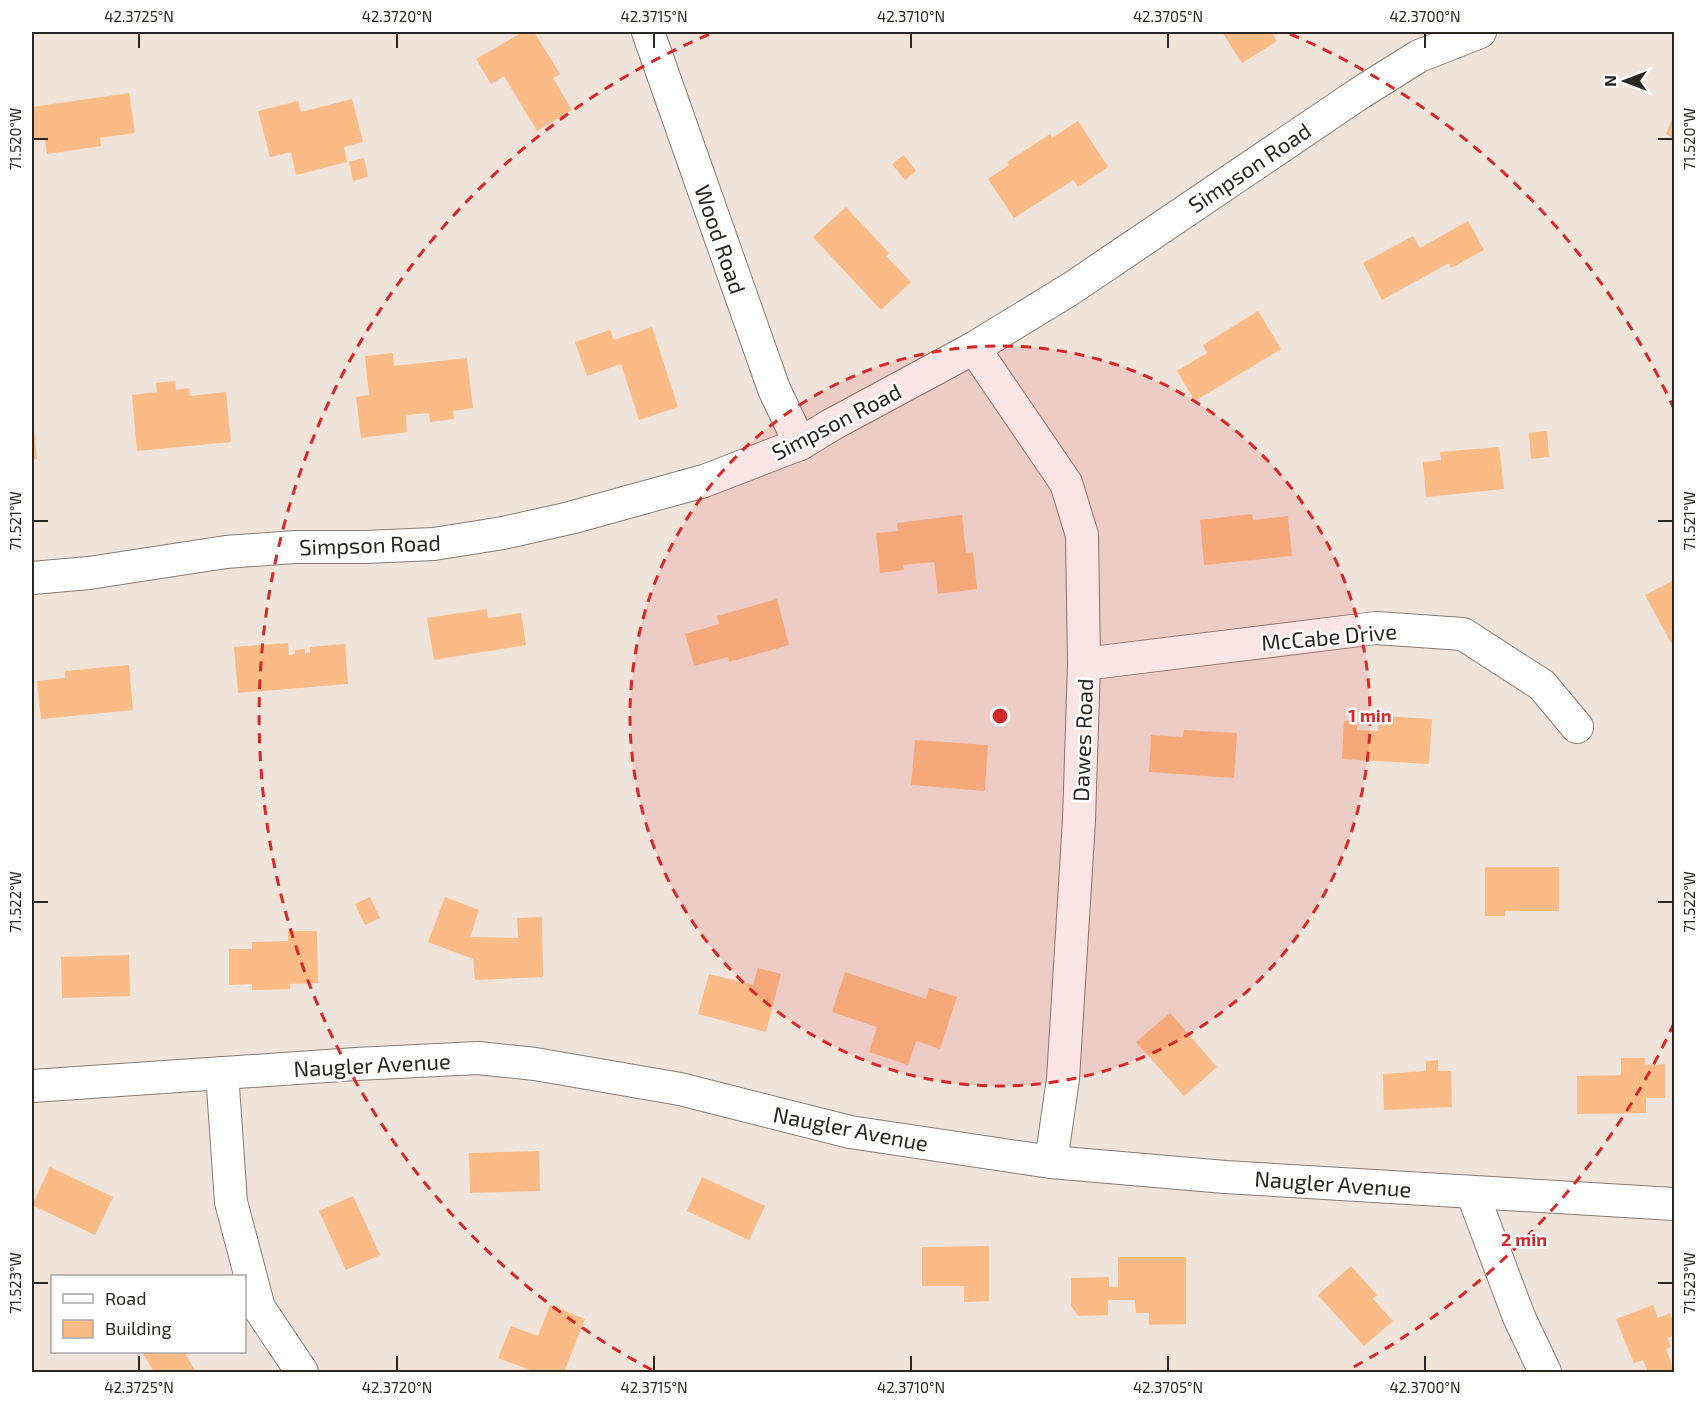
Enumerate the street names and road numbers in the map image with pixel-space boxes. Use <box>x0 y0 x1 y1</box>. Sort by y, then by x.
street label: Simpson Road <box>1183 117 1315 217</box>
street label: Wood Road <box>690 181 752 297</box>
street label: Simpson Road <box>767 377 905 465</box>
street label: Simpson Road <box>299 529 441 559</box>
street label: McCabe Drive <box>1260 617 1398 655</box>
street label: Dawes Road <box>1067 678 1097 802</box>
street label: Naugler Avenue <box>293 1047 451 1081</box>
street label: Naugler Avenue <box>771 1100 931 1156</box>
street label: Naugler Avenue <box>1254 1165 1412 1201</box>

